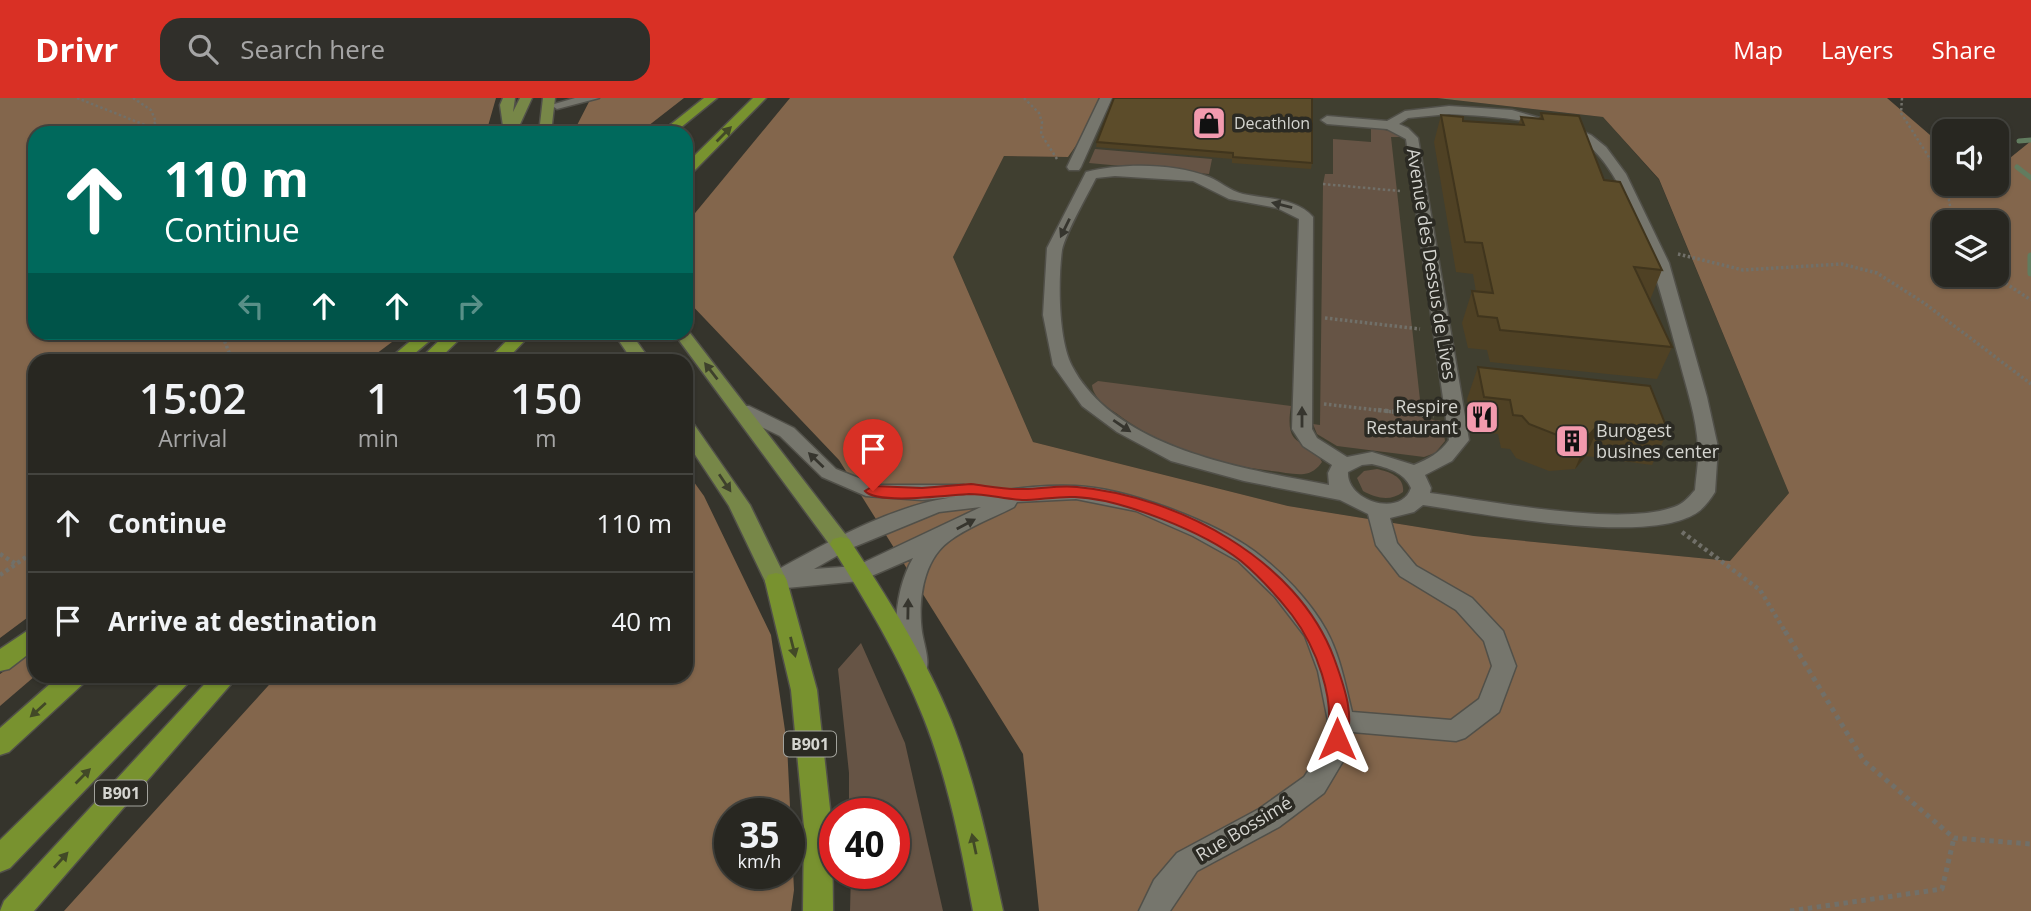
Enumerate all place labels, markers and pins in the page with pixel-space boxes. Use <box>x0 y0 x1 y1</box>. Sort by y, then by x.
shop icon: Decathlon <box>1190 104 1228 142</box>
place label: Decathlon <box>1234 112 1310 134</box>
place label: Respire Restaurant <box>1366 394 1458 439</box>
restaurant icon: Respire Restaurant <box>1463 398 1501 436</box>
place label: Burogest busines center <box>1596 418 1720 463</box>
pin <box>843 419 903 491</box>
building icon: Burogest busines center <box>1553 422 1591 460</box>

